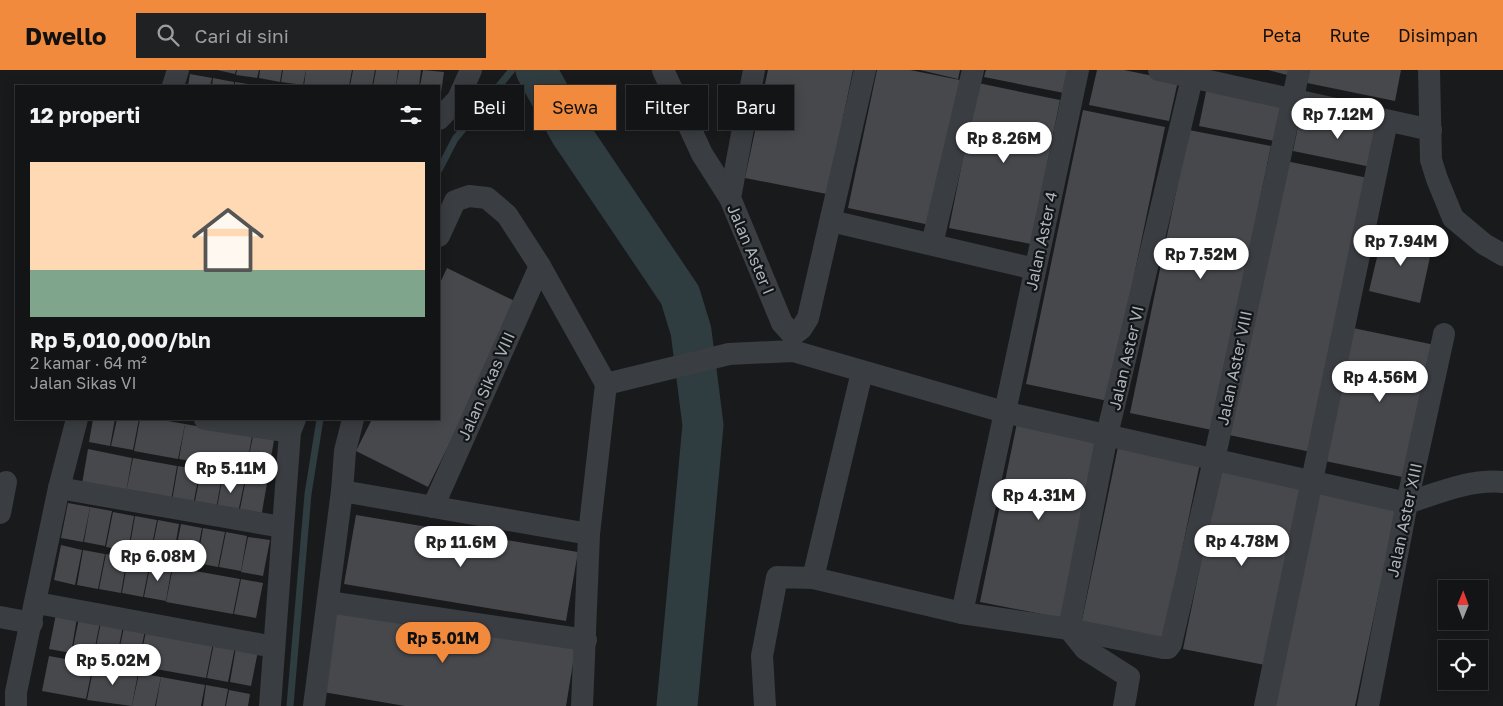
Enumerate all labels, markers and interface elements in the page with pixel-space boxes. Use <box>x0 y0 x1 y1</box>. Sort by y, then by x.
search box <box>136 13 486 58</box>
text: Dwello <box>25 21 106 50</box>
icon: search <box>154 21 182 49</box>
text: Cari di sini <box>194 24 289 47</box>
text: Peta <box>1262 24 1302 46</box>
text: Rute <box>1330 24 1370 46</box>
text: Disimpan <box>1398 24 1478 46</box>
chip: Beli <box>455 85 524 130</box>
chip: Sewa <box>534 85 616 130</box>
chip: Filter <box>626 85 708 130</box>
chip: Baru <box>718 85 794 130</box>
pin: Rp 7.12M <box>1286 98 1390 140</box>
icon: filters <box>397 101 425 129</box>
text: 12 properti <box>30 102 140 128</box>
text: Rp 7.12M <box>1302 104 1374 124</box>
pin: Rp 8.26M <box>952 122 1056 164</box>
text: Rp 8.26M <box>967 128 1041 148</box>
street label: Jalan Aster 4 <box>1021 190 1061 292</box>
icon: home <box>183 195 273 285</box>
street label: Jalan Aster I <box>723 201 779 297</box>
pin: Rp 7.94M <box>1349 224 1453 267</box>
text: Rp 7.94M <box>1364 231 1438 251</box>
pin: Rp 7.52M <box>1149 238 1253 280</box>
text: Rp 7.52M <box>1165 244 1237 264</box>
street label: Jalan Aster VI <box>1104 304 1148 412</box>
street label: Jalan Aster VIII <box>1212 309 1256 427</box>
text: Rp 5,010,000/bln <box>30 327 211 353</box>
street label: Jalan Sikas VIII <box>453 329 519 443</box>
text: 2 kamar · 64 m² <box>30 353 147 373</box>
pin: Rp 4.56M <box>1328 360 1432 403</box>
text: Rp 4.56M <box>1343 367 1417 387</box>
text: Jalan Sikas VI <box>30 373 137 393</box>
pin: Rp 5.11M <box>179 452 283 494</box>
text: Rp 5.11M <box>196 458 266 478</box>
street label: Jalan Aster XIII <box>1382 461 1426 579</box>
pin: Rp 4.31M <box>987 478 1091 521</box>
text: Rp 4.31M <box>1003 485 1075 505</box>
pin: Rp 4.78M <box>1190 524 1294 567</box>
pin: Rp 11.6M <box>409 526 513 568</box>
text: Rp 4.78M <box>1205 531 1279 551</box>
text: Rp 11.6M <box>426 532 496 552</box>
pin: Rp 6.08M <box>106 540 210 582</box>
text: Rp 6.08M <box>120 546 196 566</box>
north arrow <box>1438 580 1488 630</box>
map controls <box>1438 580 1488 690</box>
pin: Rp 5.01M <box>391 622 495 664</box>
text: Rp 5.01M <box>407 628 479 648</box>
button: locate <box>1438 640 1488 690</box>
pin: Rp 5.02M <box>61 644 165 686</box>
text: Rp 5.02M <box>76 650 150 670</box>

